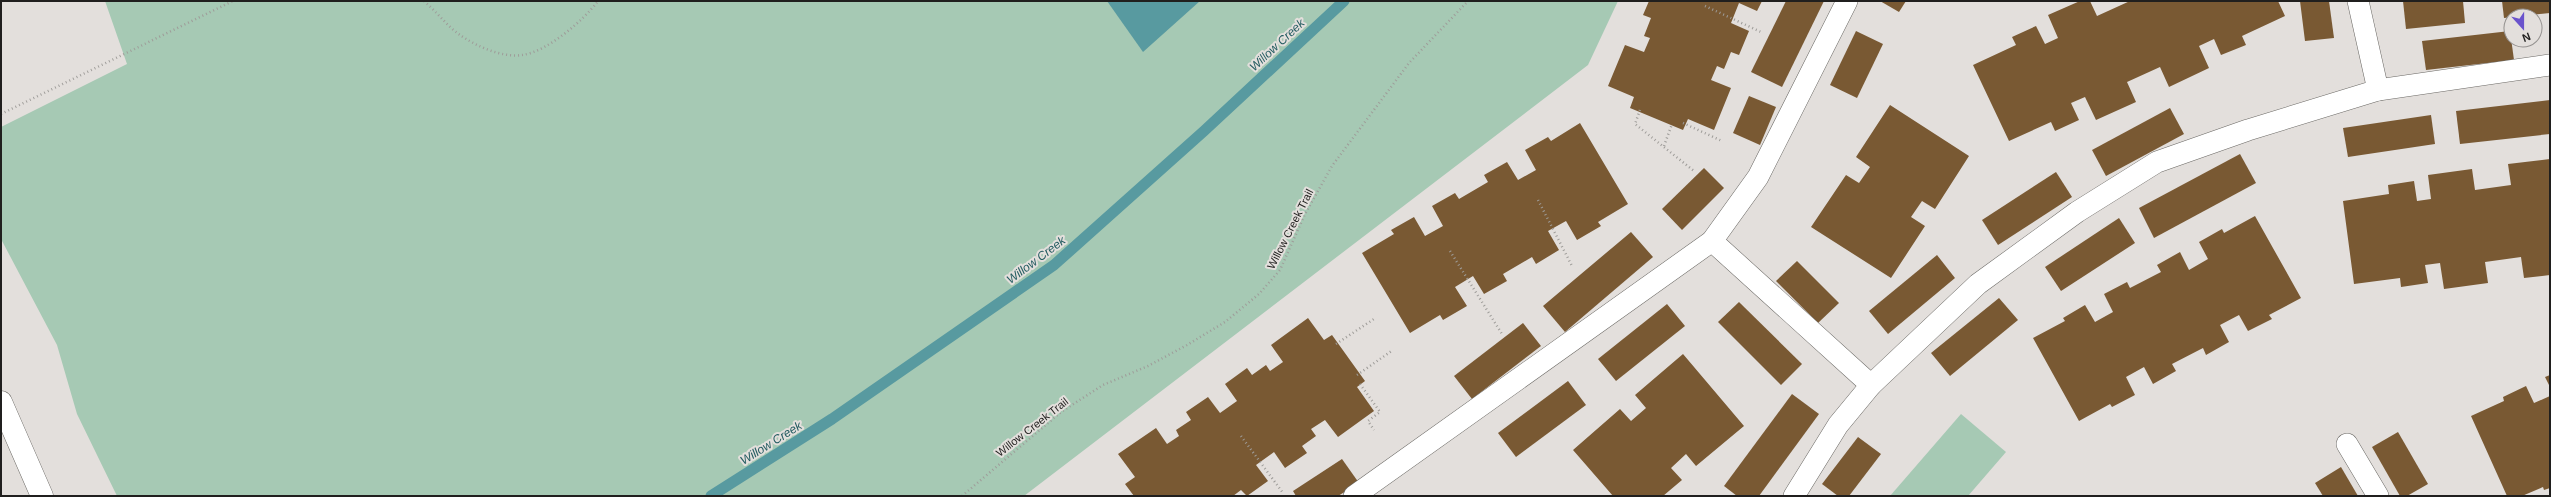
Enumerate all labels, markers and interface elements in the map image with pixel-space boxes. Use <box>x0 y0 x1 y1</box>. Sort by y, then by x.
north arrow <box>2503 8 2543 48</box>
water label: Willow Creek <box>1247 15 1308 74</box>
text: N <box>2521 30 2532 44</box>
street label: Willow Creek Trail <box>1265 187 1315 271</box>
water label: Willow Creek <box>1004 233 1069 287</box>
street label: Willow Creek Trail <box>994 395 1070 459</box>
water label: Willow Creek <box>738 418 805 467</box>

